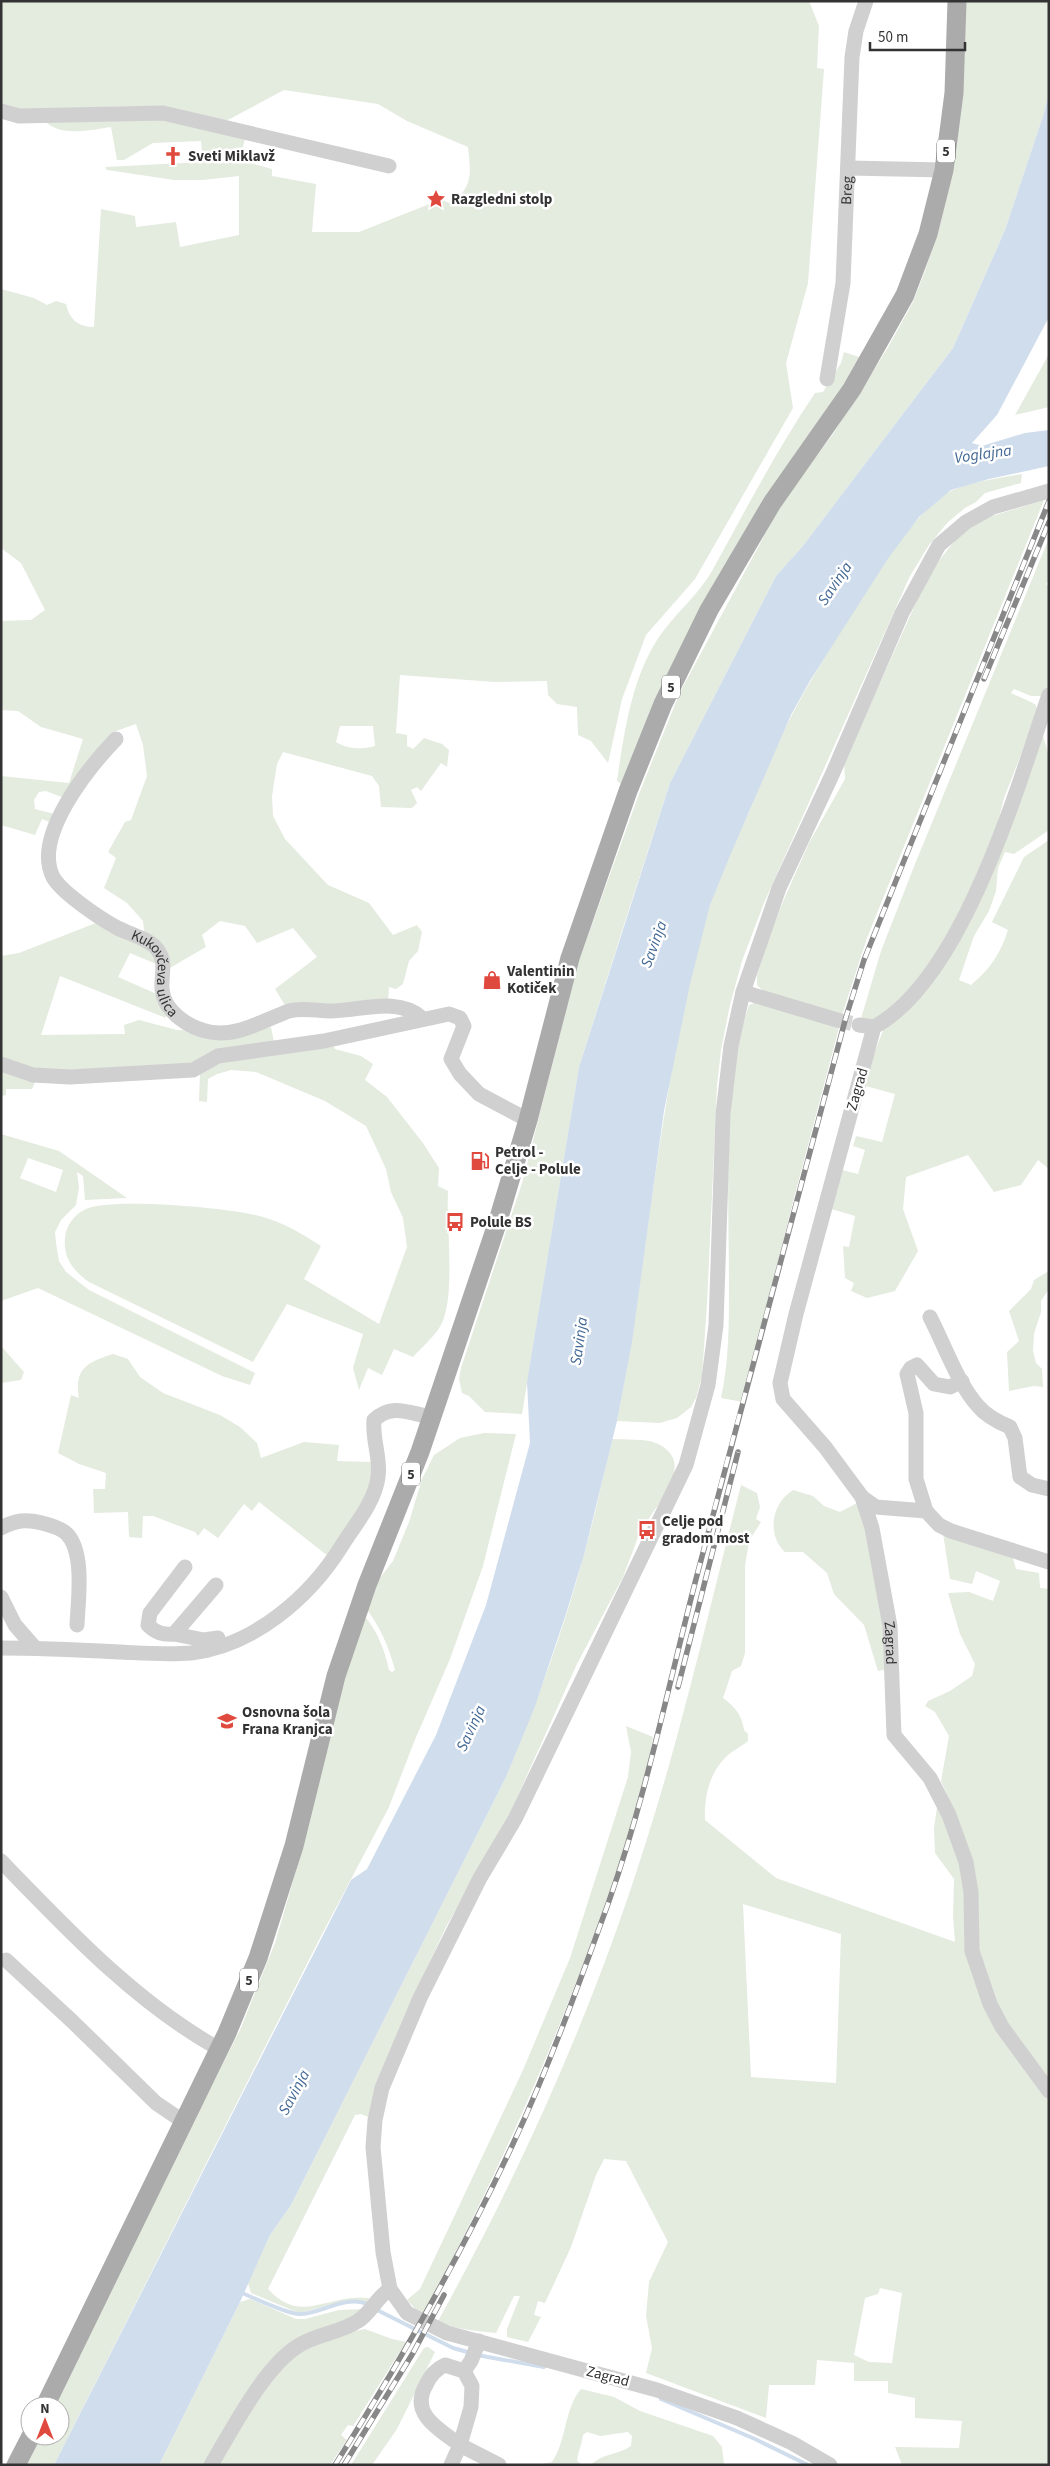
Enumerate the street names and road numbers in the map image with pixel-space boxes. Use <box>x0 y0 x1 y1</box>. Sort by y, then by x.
road number: 5 <box>937 140 955 162</box>
street label: Breg <box>836 175 858 205</box>
road number: 5 <box>662 676 680 699</box>
street label: Kukovčeva ulica <box>128 925 183 1022</box>
street label: Zagrad <box>841 1065 874 1113</box>
road number: 5 <box>402 1462 420 1486</box>
street label: Zagrad <box>878 1619 901 1665</box>
road number: 5 <box>240 1968 258 1992</box>
street label: Zagrad <box>584 2361 632 2392</box>

